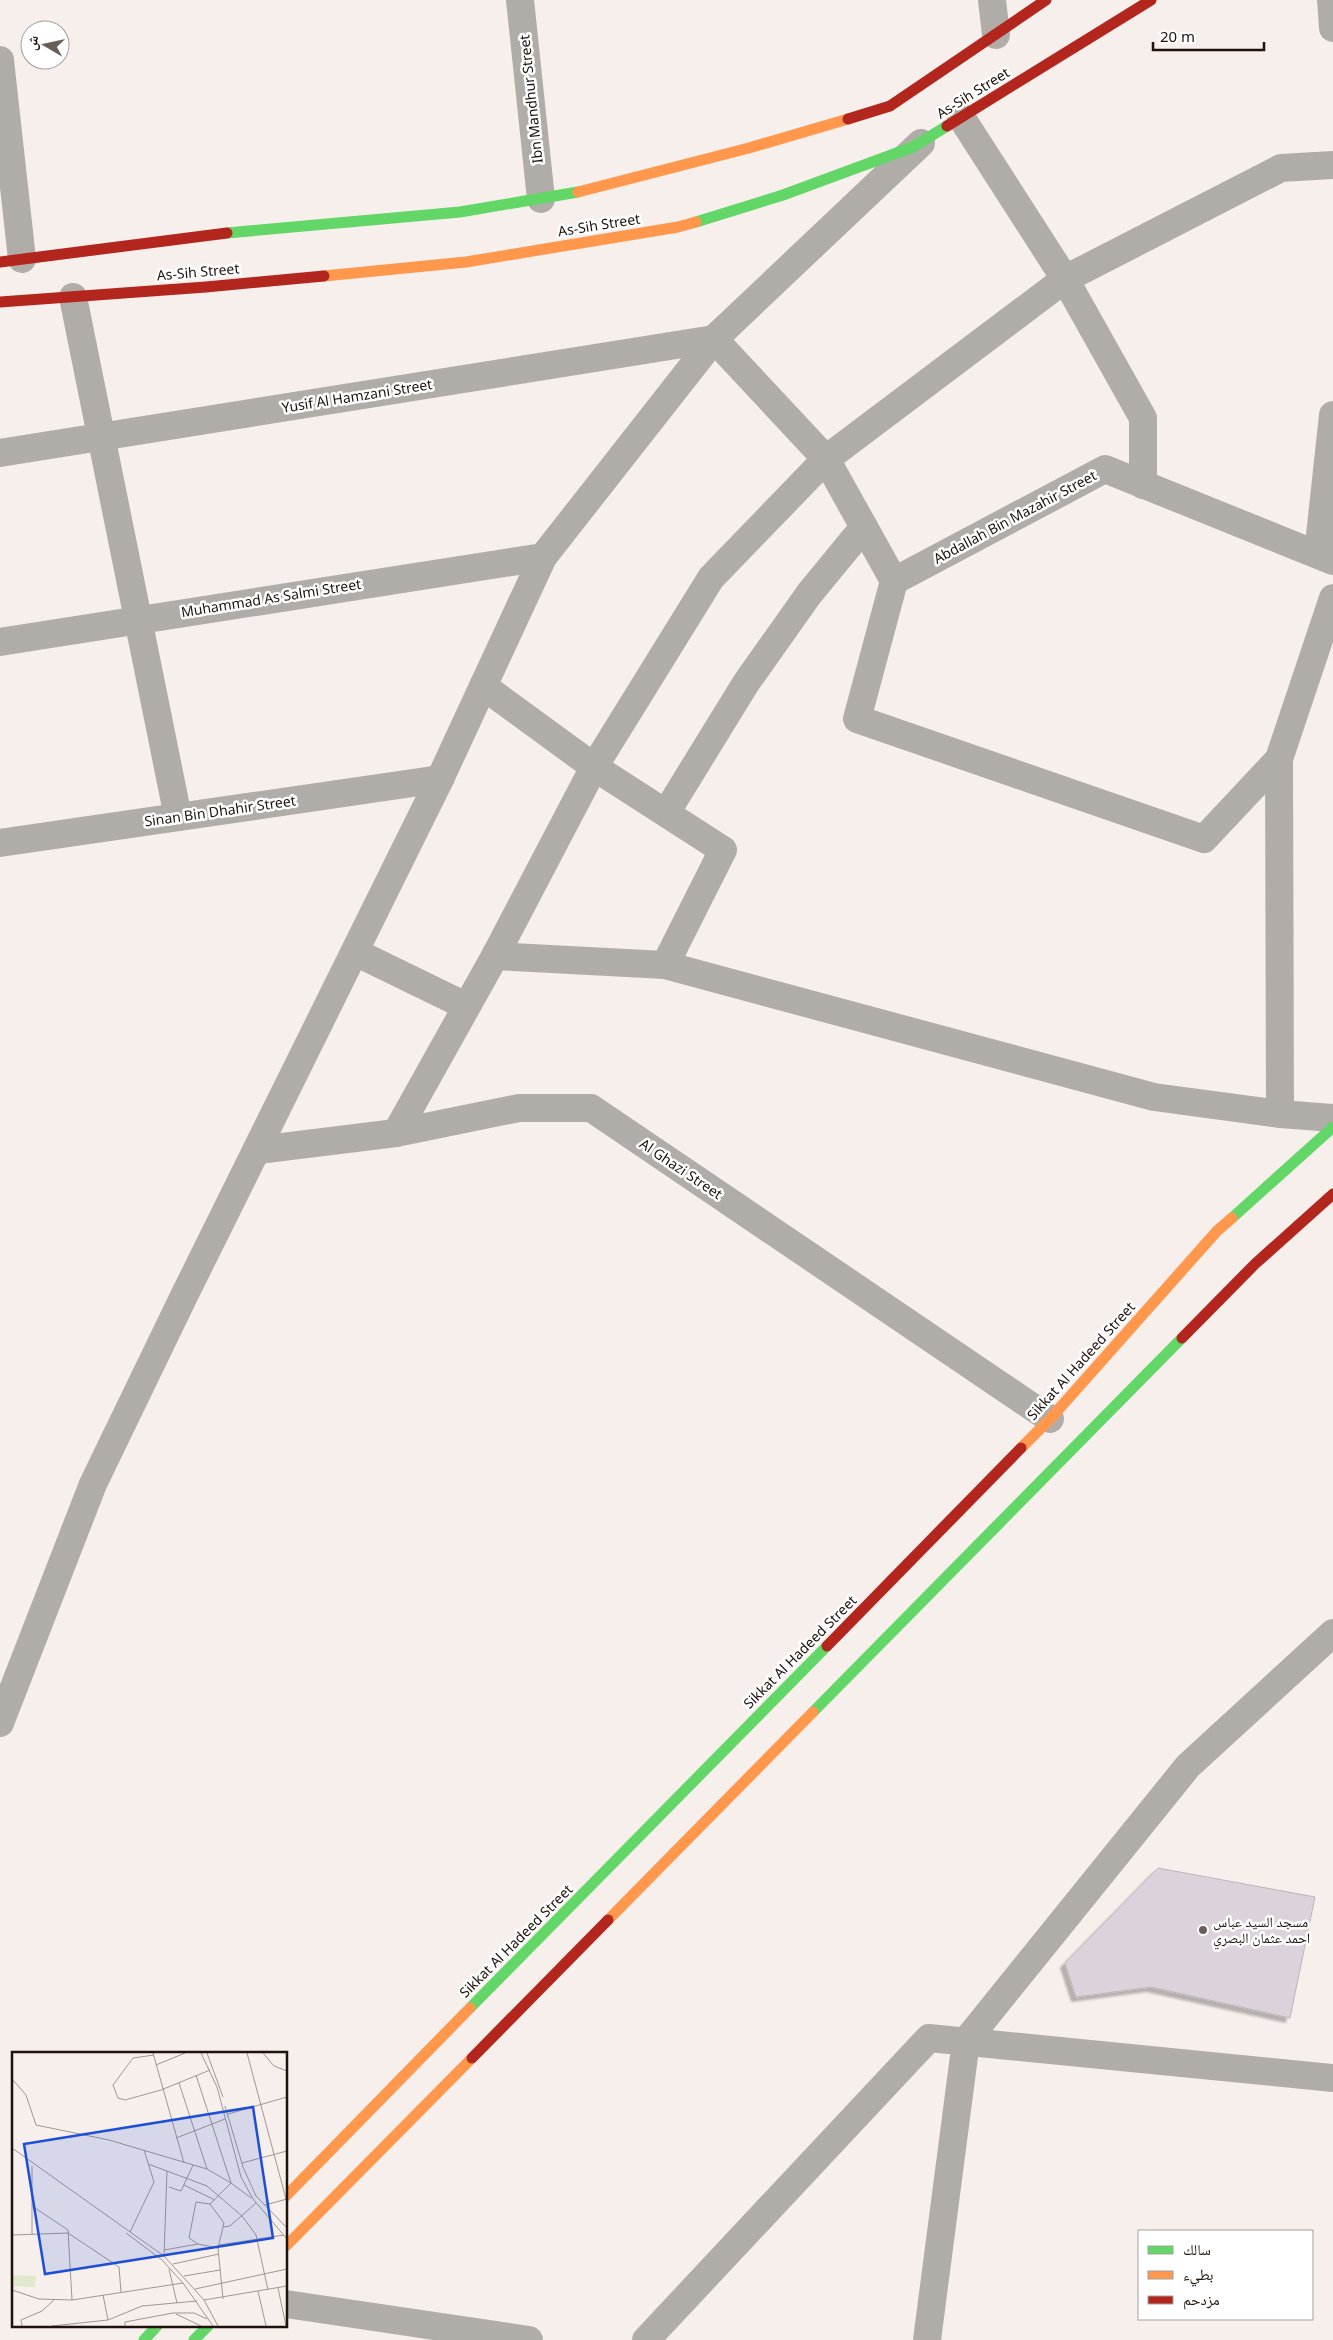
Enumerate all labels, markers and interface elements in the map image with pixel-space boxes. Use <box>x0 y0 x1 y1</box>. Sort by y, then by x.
north arrow <box>20 20 70 70</box>
scale bar <box>1153 20 1264 52</box>
text: 20 m <box>1160 26 1195 46</box>
text: ش <box>21 34 42 52</box>
street label: Ibn Mandhur Street <box>514 34 547 164</box>
street label: As-Sih Street <box>933 63 1013 123</box>
street label: As-Sih Street <box>557 209 641 240</box>
street label: As-Sih Street <box>156 258 240 285</box>
street label: Yusif Al Hamzani Street <box>280 374 433 417</box>
street label: Abdallah Bin Mazahir Street <box>930 465 1100 568</box>
street label: Muhammad As Salmi Street <box>180 574 362 621</box>
street label: Sinan Bin Dhahir Street <box>143 790 297 831</box>
street label: Al Ghazi Street <box>636 1134 726 1203</box>
street label: Sikkat Al Hadeed Street <box>1022 1297 1139 1424</box>
street label: Sikkat Al Hadeed Street <box>739 1591 860 1712</box>
street label: Sikkat Al Hadeed Street <box>455 1880 576 2001</box>
place label: مسجد السيد عباس احمد عثمان البصري <box>1213 1912 1310 1950</box>
marker: مسجد السيد عباس احمد عثمان البصري <box>1197 1924 1209 1936</box>
inset map <box>12 2052 288 2328</box>
legend <box>1138 2230 1313 2320</box>
text: سالك <box>1183 2239 1211 2259</box>
text: بطيء <box>1183 2264 1213 2287</box>
text: مزدحم <box>1183 2289 1220 2310</box>

